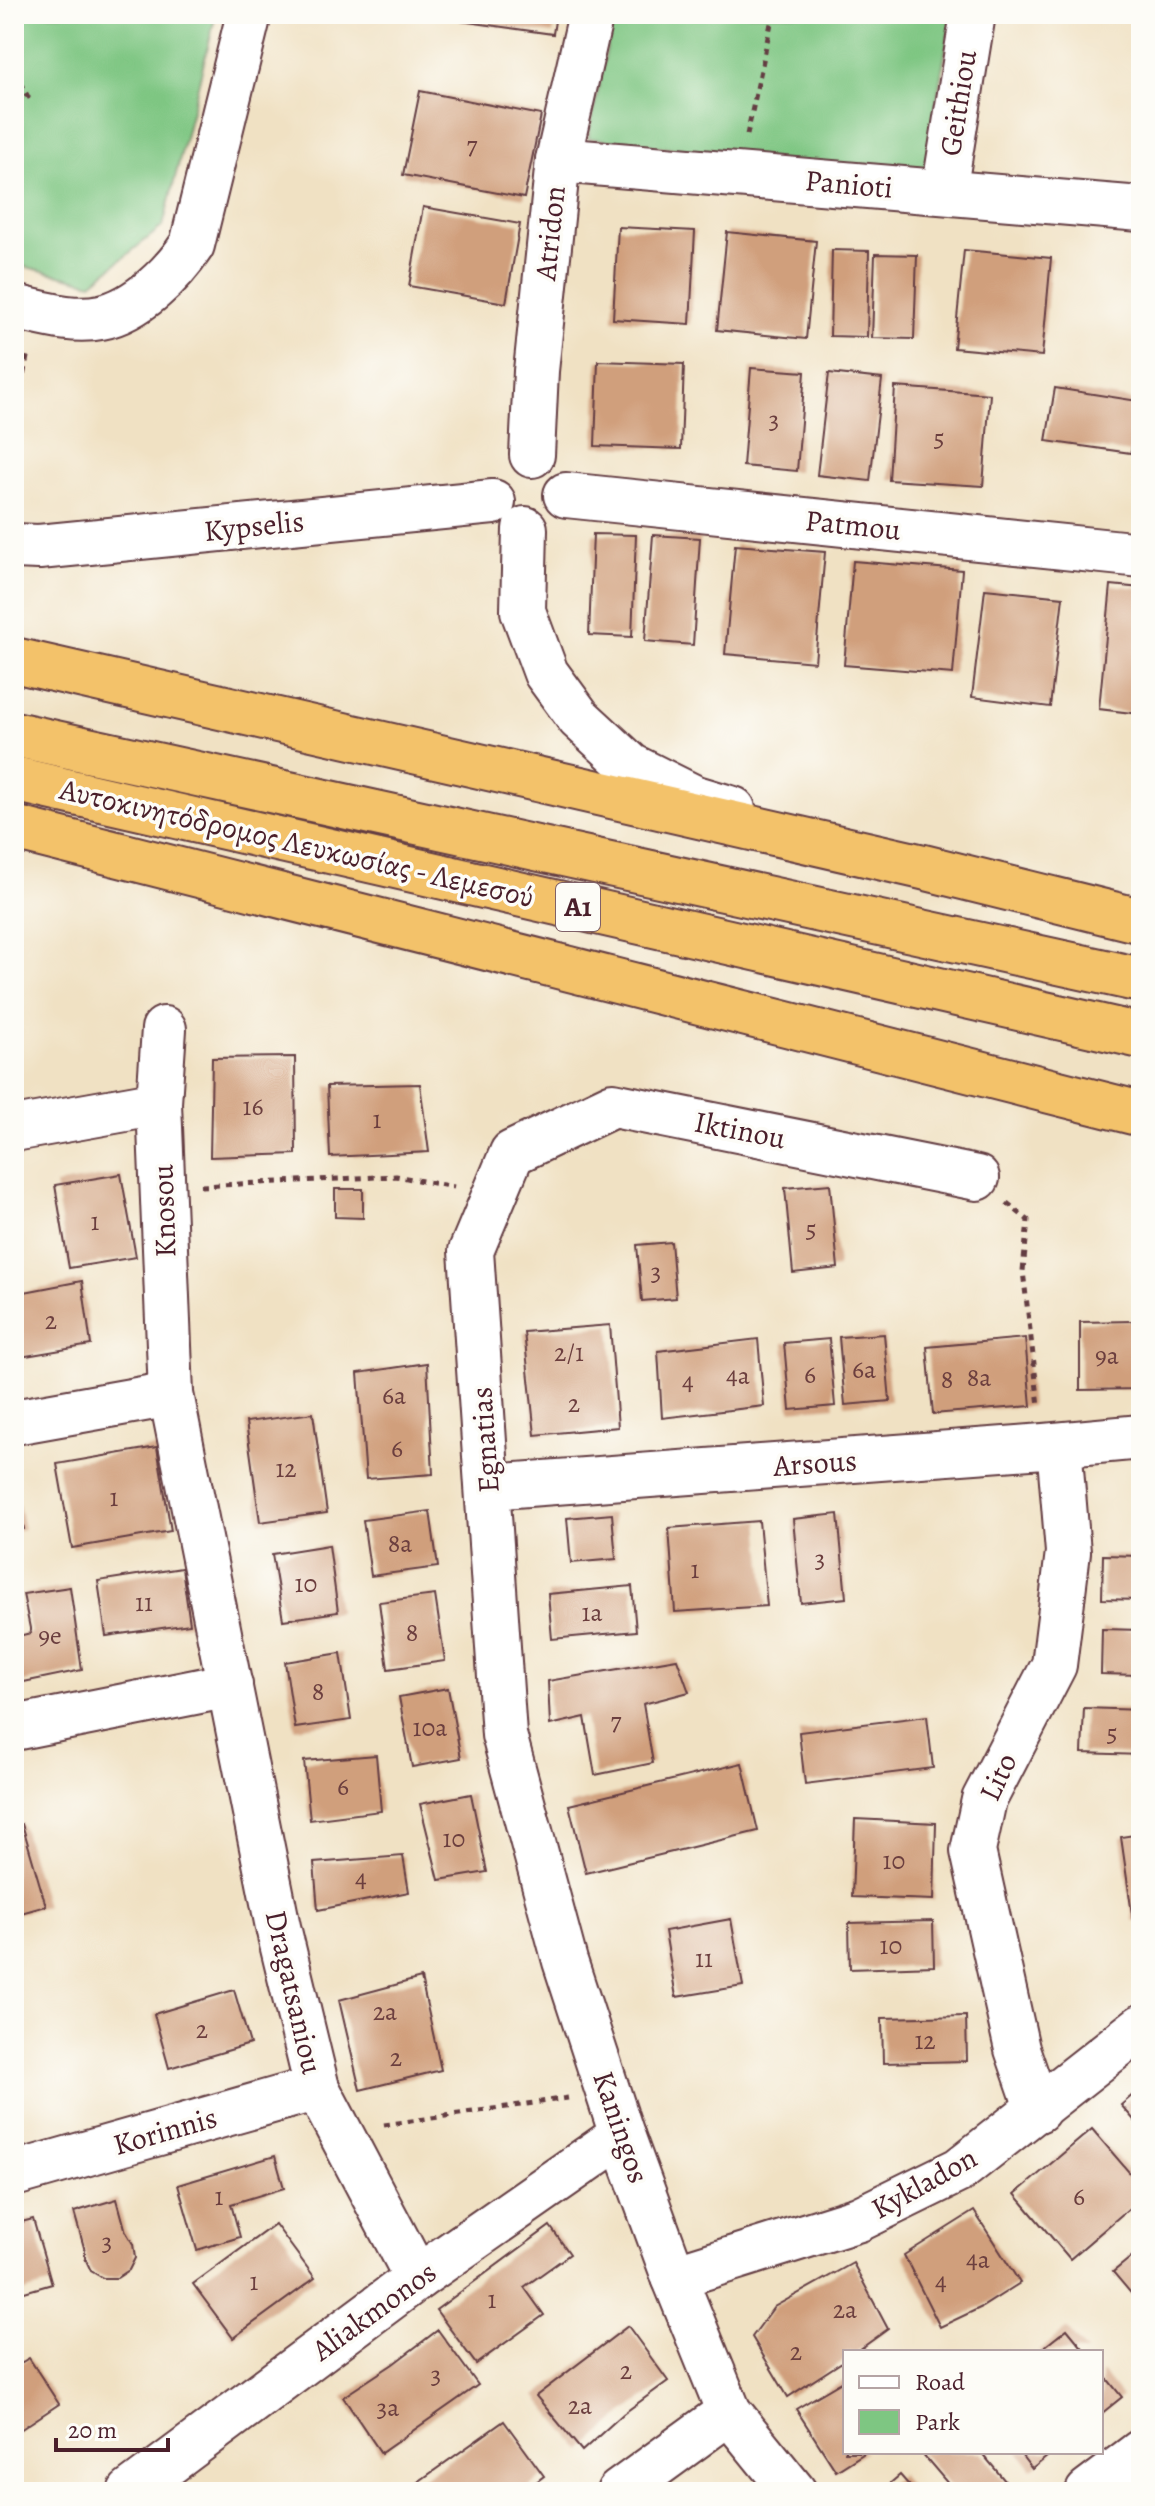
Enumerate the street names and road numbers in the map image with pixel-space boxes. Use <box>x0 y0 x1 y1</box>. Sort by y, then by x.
street label: Geithiou <box>930 46 986 159</box>
street label: Panioti <box>803 160 895 208</box>
street label: Atridon <box>525 184 575 283</box>
street label: Patmou <box>803 500 904 550</box>
street label: Kypselis <box>202 501 306 551</box>
street label: Αυτοκινητόδρομος Λευκωσίας - Λεμεσού <box>55 769 538 917</box>
road number: A1 <box>556 883 600 931</box>
street label: Iktinou <box>691 1102 790 1159</box>
street label: Knosou <box>142 1163 186 1258</box>
street label: Egnatias <box>461 1386 509 1494</box>
street label: Arsous <box>771 1440 858 1486</box>
street label: Lito <box>970 1747 1026 1807</box>
street label: Dragatsaniou <box>256 1906 332 2079</box>
street label: Kaningos <box>583 2066 659 2188</box>
street label: Korinnis <box>108 2097 222 2165</box>
street label: Kykladon <box>864 2138 984 2228</box>
street label: Aliakmonos <box>303 2252 444 2370</box>

